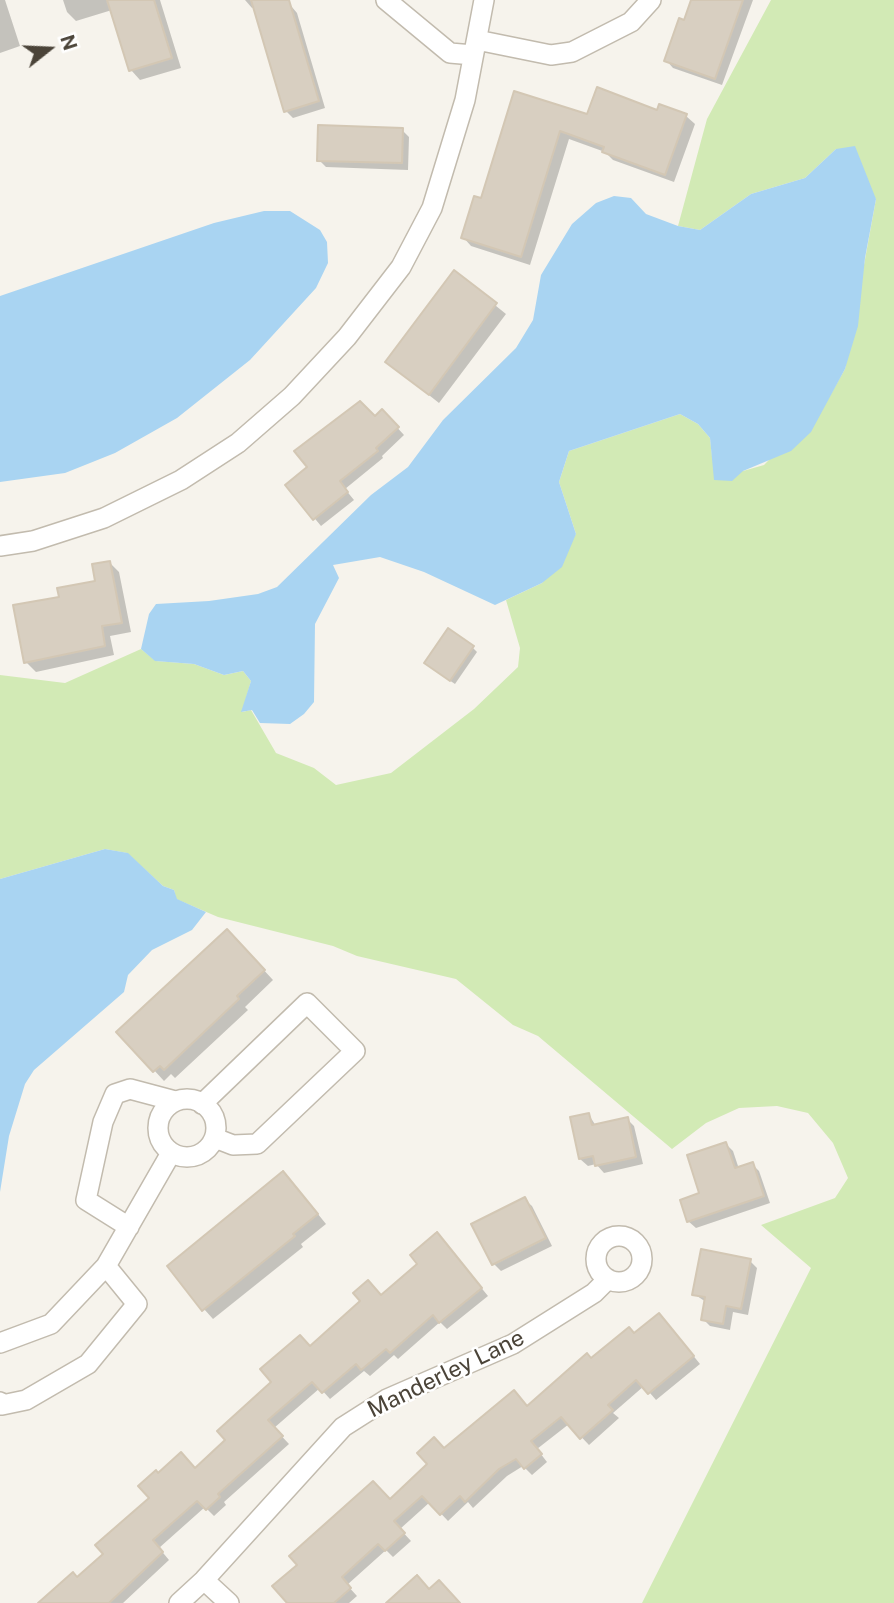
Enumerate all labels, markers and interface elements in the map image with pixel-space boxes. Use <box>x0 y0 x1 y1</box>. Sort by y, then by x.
north arrow <box>14 14 84 84</box>
text: N <box>56 32 82 53</box>
street label: Manderley Lane <box>363 1324 529 1424</box>

